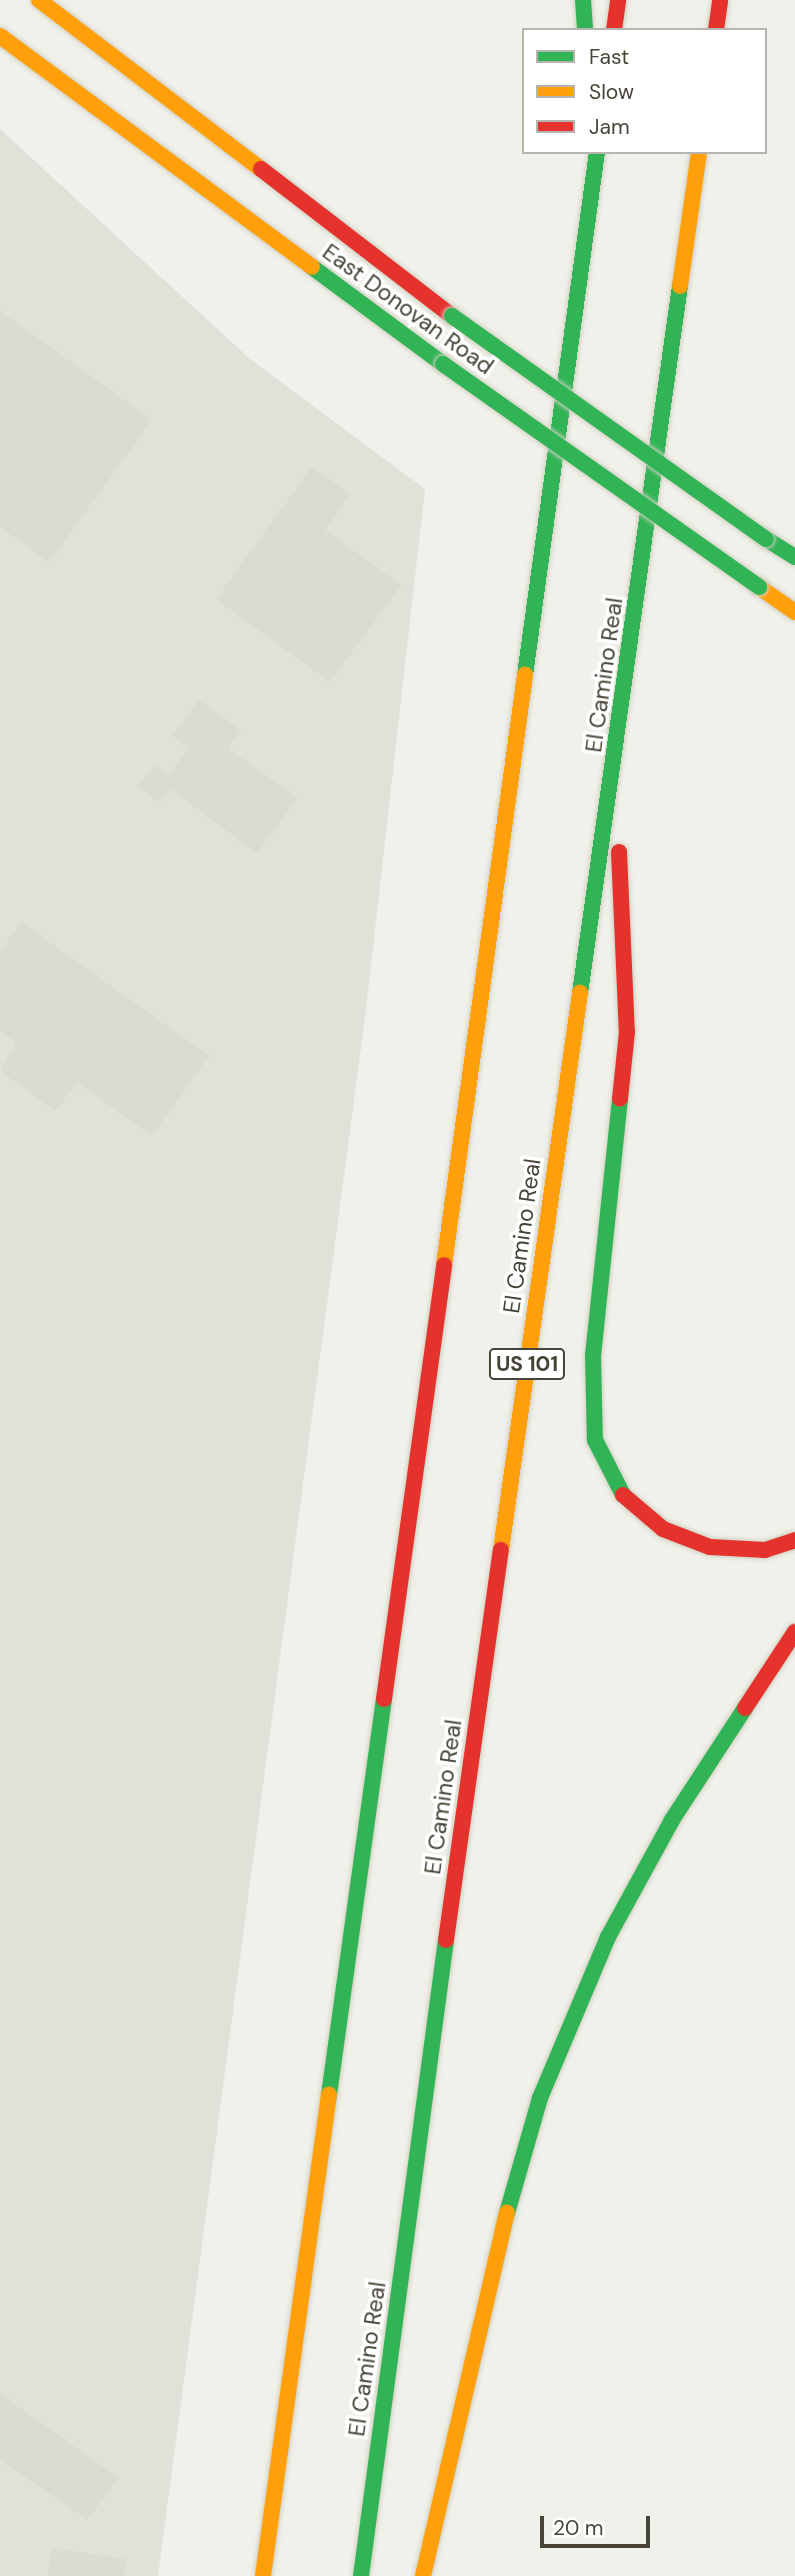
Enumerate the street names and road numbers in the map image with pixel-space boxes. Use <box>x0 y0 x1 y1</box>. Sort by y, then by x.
street label: East Donovan Road <box>317 238 499 380</box>
street label: El Camino Real <box>579 596 629 754</box>
street label: El Camino Real <box>497 1157 547 1315</box>
road number: US 101 <box>489 1346 566 1382</box>
street label: El Camino Real <box>418 1718 468 1876</box>
street label: El Camino Real <box>342 2280 392 2438</box>

